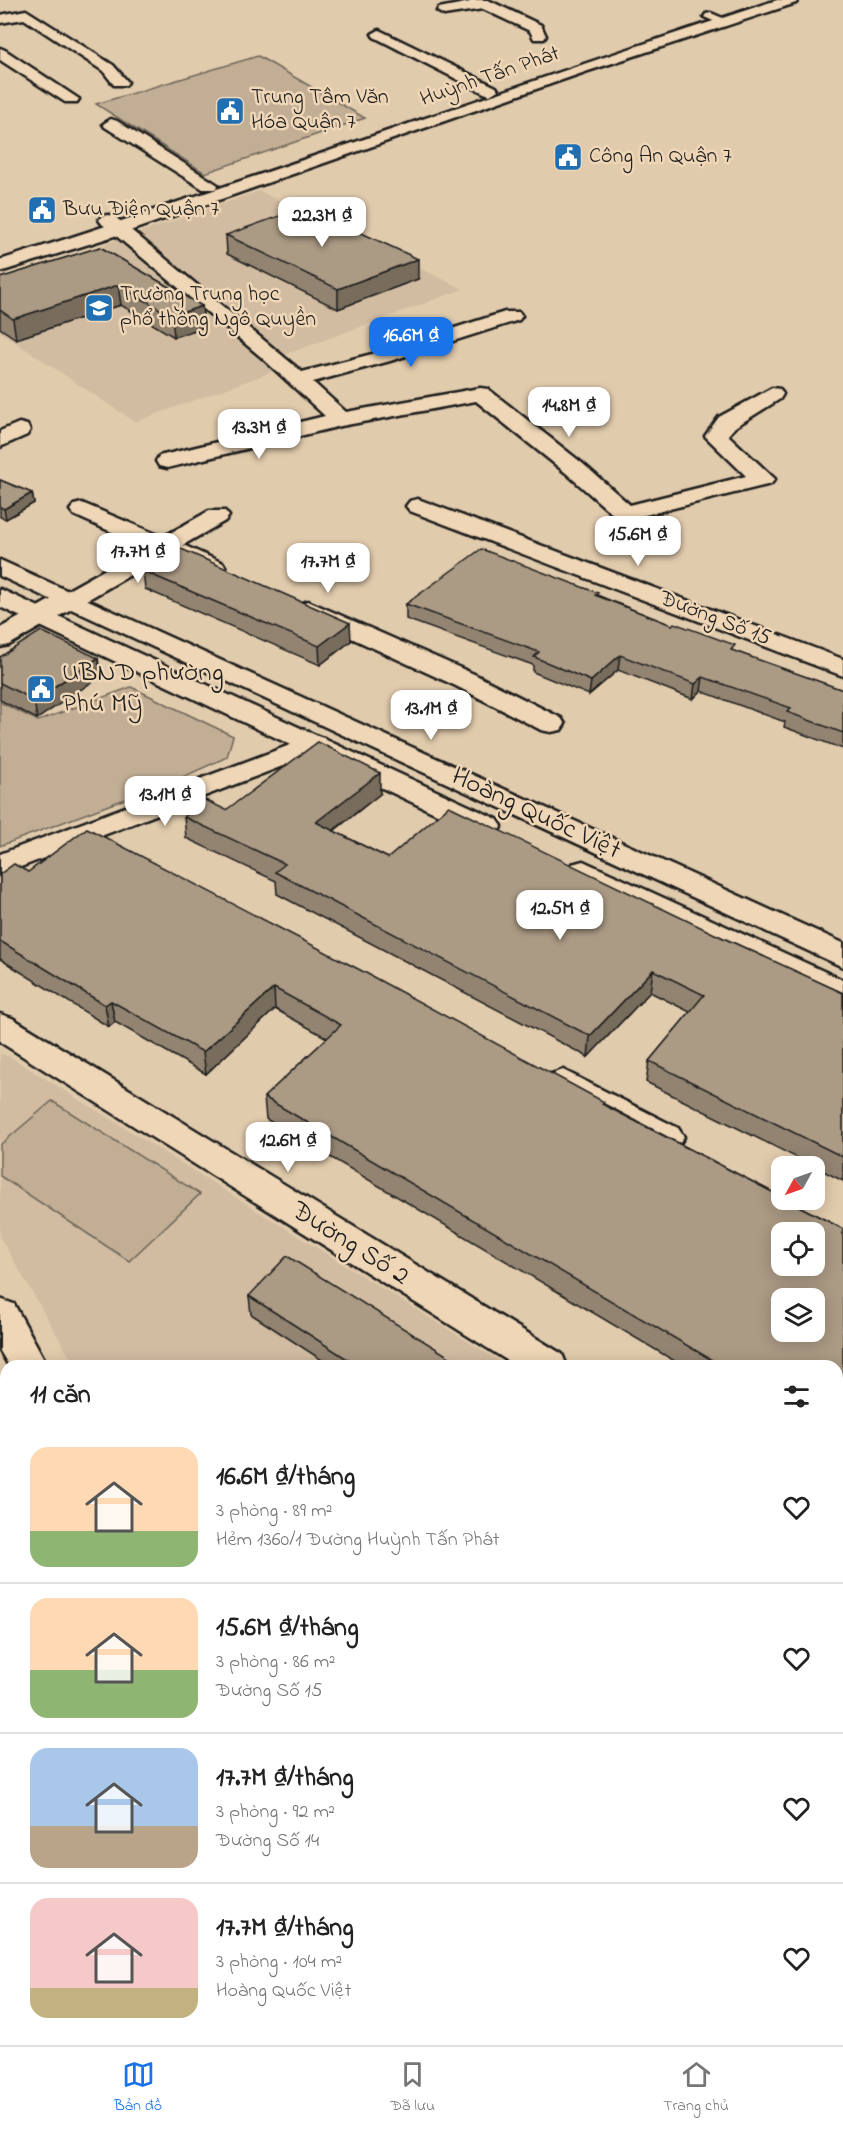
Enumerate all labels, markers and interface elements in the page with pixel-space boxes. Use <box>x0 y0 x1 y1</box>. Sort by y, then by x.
street label: Huỳnh Tấn Phát <box>416 38 565 117</box>
place label: Trung Tâm Văn Hóa Quận 7 <box>251 82 389 139</box>
public building icon: Trung Tâm Văn Hóa Quận 7 <box>214 95 246 127</box>
public building icon: Công An Quận 7 <box>552 141 584 173</box>
place label: Công An Quận 7 <box>589 141 732 174</box>
public building icon: Bưu Điện Quận 7 <box>26 194 58 226</box>
place label: Bưu Điện Quận 7 <box>62 194 219 226</box>
pin: 22.3M ₫ <box>267 197 377 248</box>
text: 22.3M ₫ <box>292 202 352 231</box>
place label: Trường Trung học phổ thông Ngô Quyền <box>120 279 316 337</box>
school or university icon: Trường Trung học phổ thông Ngô Quyền <box>83 292 115 324</box>
pin: 16.6M ₫ <box>356 317 466 368</box>
text: 16.6M ₫ <box>383 322 439 351</box>
pin: 14.8M ₫ <box>514 387 624 438</box>
text: 14.8M ₫ <box>542 392 596 421</box>
pin: 13.3M ₫ <box>204 409 314 460</box>
text: 13.3M ₫ <box>232 414 286 443</box>
pin: 15.6M ₫ <box>583 516 693 567</box>
text: 15.6M ₫ <box>609 521 667 550</box>
pin: 17.7M ₫ <box>83 533 193 584</box>
text: 17.7M ₫ <box>111 538 165 567</box>
pin: 17.7M ₫ <box>273 543 383 594</box>
text: 17.7M ₫ <box>301 548 355 577</box>
street label: Đường Số 15 <box>653 583 775 656</box>
place label: UBND phường Phú Mỹ <box>62 654 224 724</box>
public building icon: UBND phường Phú Mỹ <box>25 673 57 705</box>
pin: 13.1M ₫ <box>376 690 486 741</box>
text: 13.1M ₫ <box>405 695 457 724</box>
street label: Hoàng Quốc Việt <box>445 758 627 870</box>
pin: 13.1M ₫ <box>110 776 220 827</box>
text: 13.1M ₫ <box>139 781 191 810</box>
pin: 12.5M ₫ <box>505 890 615 941</box>
text: 12.5M ₫ <box>530 895 590 924</box>
pin: 12.6M ₫ <box>233 1122 343 1173</box>
text: 12.6M ₫ <box>260 1127 316 1156</box>
north arrow <box>771 1156 825 1210</box>
map controls <box>771 1156 825 1342</box>
street label: Đường Số 2 <box>282 1192 417 1296</box>
button: locate <box>771 1222 825 1276</box>
button: layers <box>771 1288 825 1342</box>
text: 11 căn <box>30 1377 91 1415</box>
icon: filters <box>780 1380 813 1413</box>
text: 16.6M ₫/tháng <box>216 1459 355 1497</box>
icon: home <box>78 1471 150 1543</box>
icon: heart <box>780 1491 813 1524</box>
text: 3 phòng · 89 m² <box>216 1497 333 1526</box>
text: Hẻm 1360/1 Đường Huỳnh Tấn Phát <box>216 1526 499 1555</box>
text: 15.6M ₫/tháng <box>216 1610 359 1648</box>
icon: home <box>78 1622 150 1694</box>
icon: heart <box>780 1642 813 1675</box>
text: 3 phòng · 86 m² <box>216 1648 335 1677</box>
text: Đường Số 15 <box>216 1677 322 1706</box>
text: 17.7M ₫/tháng <box>216 1760 354 1798</box>
icon: home <box>78 1772 150 1844</box>
icon: heart <box>780 1792 813 1825</box>
text: 3 phòng · 92 m² <box>216 1798 335 1827</box>
text: Đường Số 14 <box>216 1827 319 1856</box>
text: 17.7M ₫/tháng <box>216 1910 354 1948</box>
icon: home <box>78 1922 150 1994</box>
icon: heart <box>780 1942 813 1975</box>
text: 3 phòng · 104 m² <box>216 1948 342 1977</box>
text: Hoàng Quốc Việt <box>216 1977 352 2006</box>
tab: Bản đồ <box>114 2058 162 2118</box>
tab: Đã lưu <box>390 2058 435 2118</box>
tab: Trang chủ <box>663 2058 729 2118</box>

